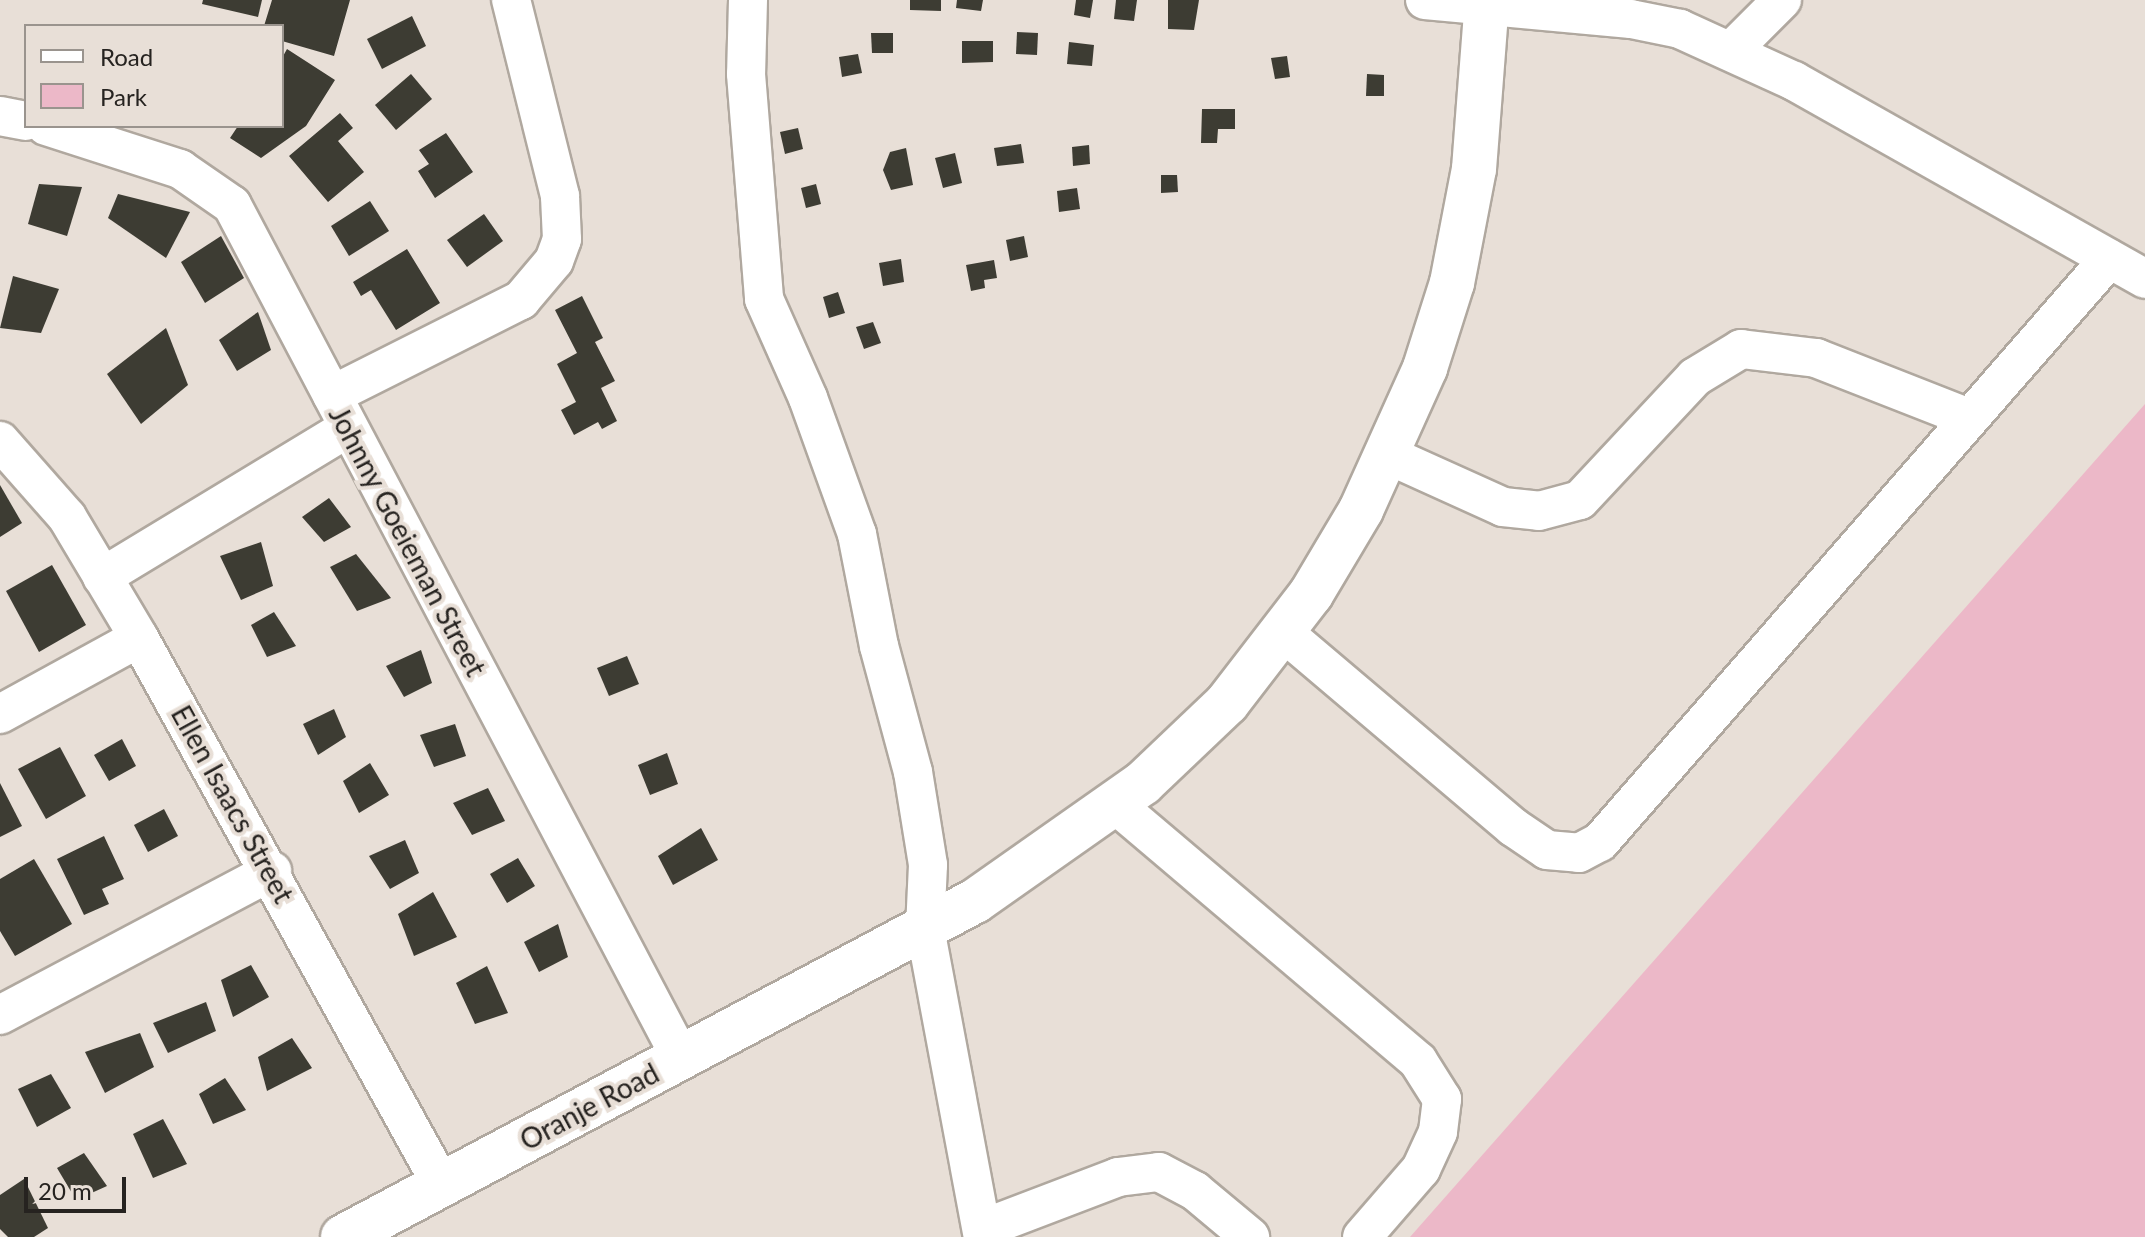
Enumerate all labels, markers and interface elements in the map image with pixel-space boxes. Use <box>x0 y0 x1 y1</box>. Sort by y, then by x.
legend <box>24 24 284 128</box>
text: Road <box>100 42 153 71</box>
text: Park <box>100 82 147 111</box>
street label: Johnny Goeieman Street <box>322 400 494 682</box>
street label: Ellen Isaacs Street <box>165 699 301 909</box>
street label: Oranje Road <box>514 1055 664 1157</box>
scale bar <box>28 1161 130 1211</box>
text: 20 m <box>38 1176 92 1205</box>

